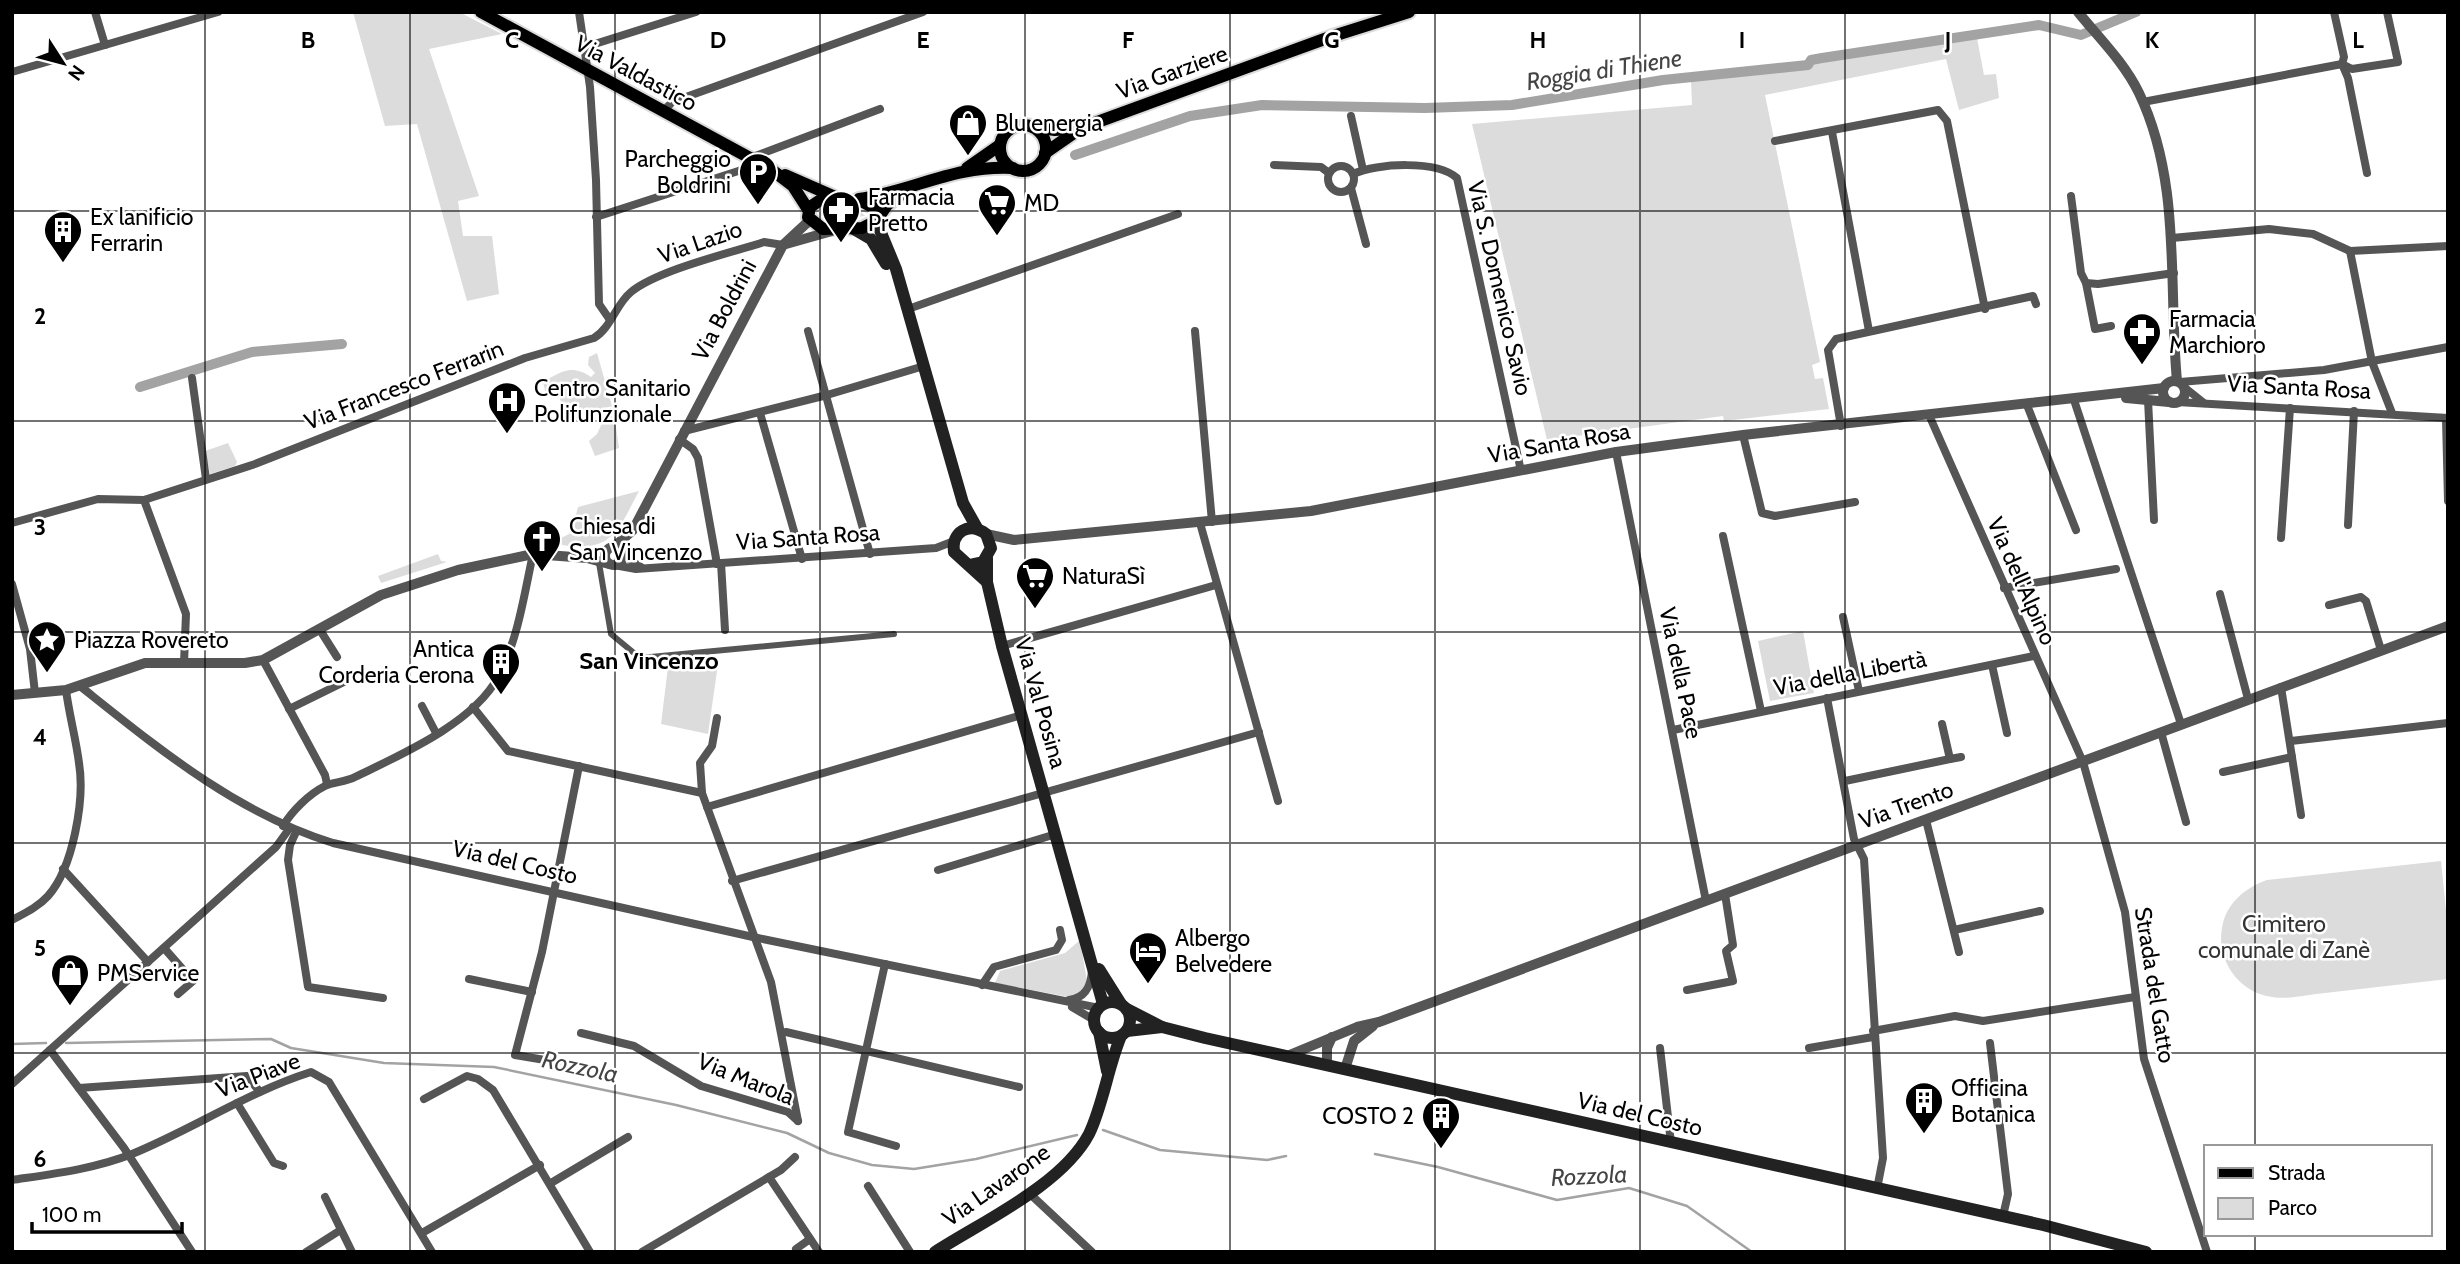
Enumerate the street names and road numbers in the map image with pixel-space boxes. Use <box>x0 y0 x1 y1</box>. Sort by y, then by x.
street label: Via Valdastico <box>570 29 702 117</box>
street label: Via Garziere <box>1113 39 1232 105</box>
street label: Via S. Domenico Savio <box>1462 178 1538 398</box>
street label: Via Lazio <box>654 215 746 269</box>
street label: Via Boldrini <box>686 255 762 365</box>
street label: Via Francesco Ferrarin <box>300 334 508 436</box>
street label: Via Santa Rosa <box>2226 369 2372 405</box>
street label: Via Santa Rosa <box>1486 417 1632 469</box>
street label: Via dell'Alpino <box>1981 513 2063 649</box>
street label: Via Santa Rosa <box>735 518 881 556</box>
street label: Via della Pace <box>1653 605 1709 742</box>
street label: Via Val Posina <box>1009 634 1073 772</box>
street label: Via della Libertà <box>1771 644 1929 702</box>
street label: Via Trento <box>1855 775 1957 835</box>
street label: Via del Costo <box>450 834 580 890</box>
street label: Strada del Gatto <box>2129 905 2181 1065</box>
street label: Via Piave <box>212 1046 304 1104</box>
street label: Via Marola <box>694 1047 798 1111</box>
street label: Via del Costo <box>1575 1086 1705 1142</box>
street label: Via Lavarone <box>937 1138 1055 1232</box>

